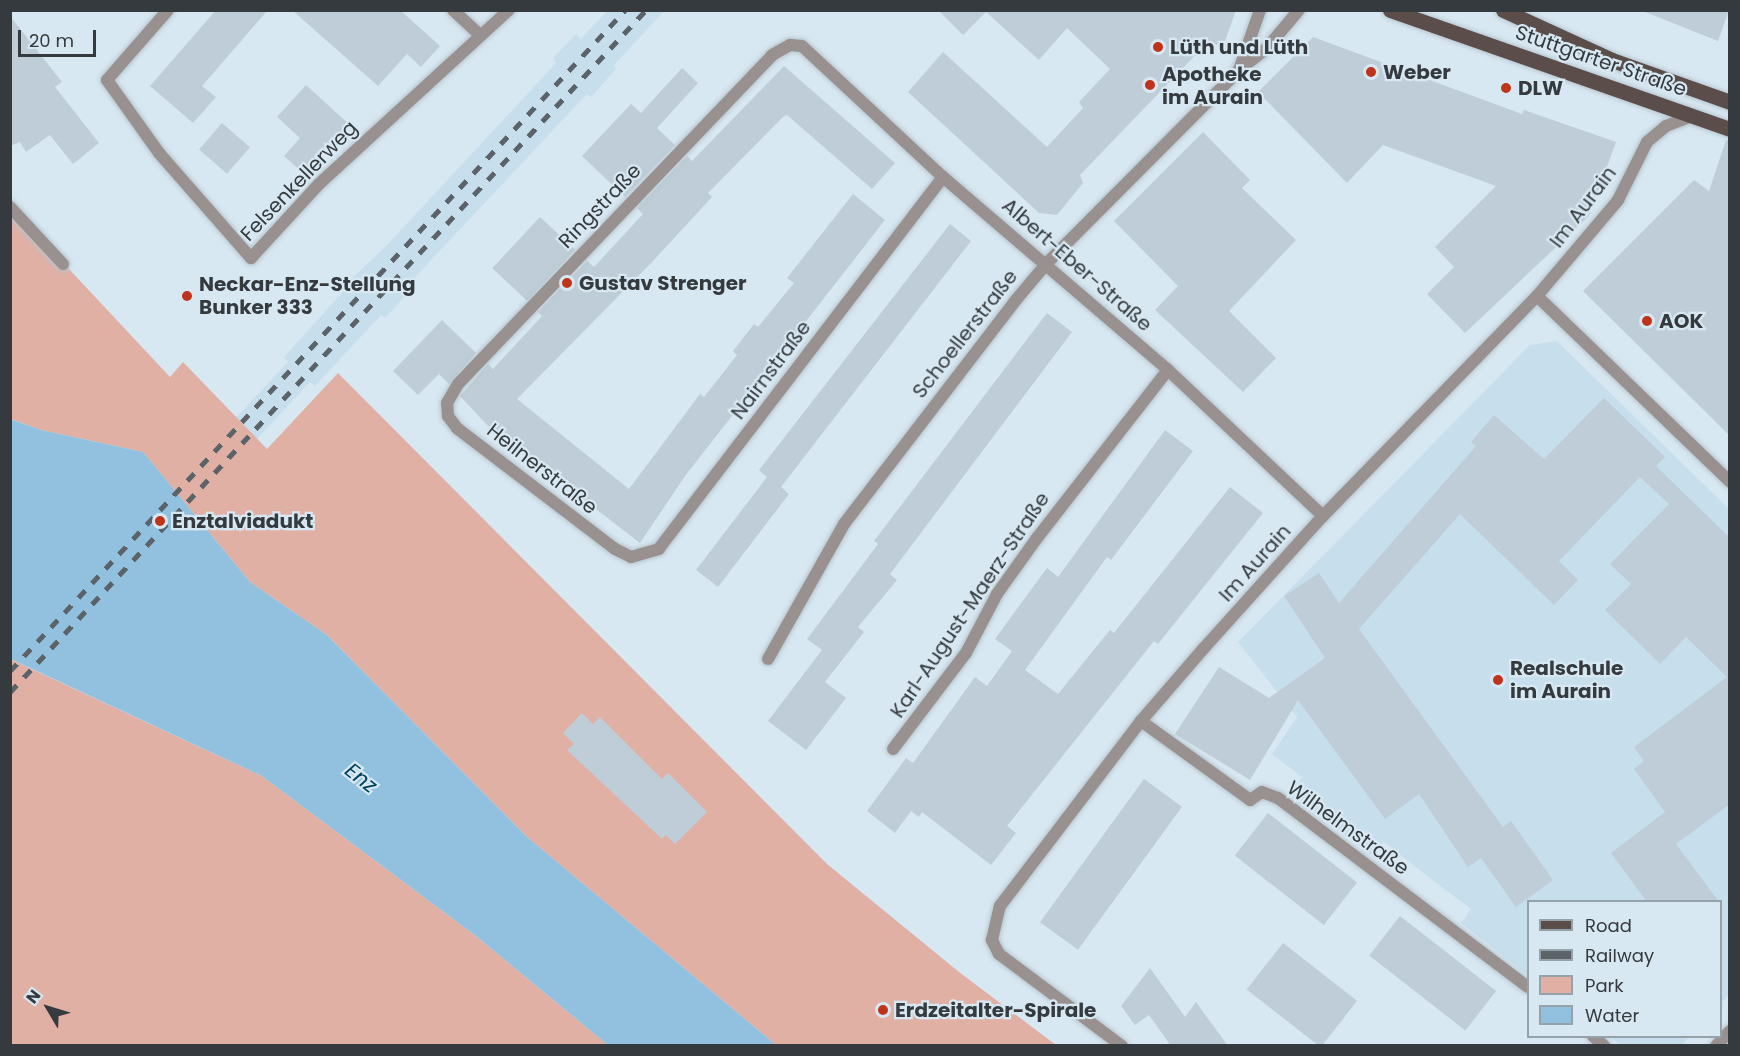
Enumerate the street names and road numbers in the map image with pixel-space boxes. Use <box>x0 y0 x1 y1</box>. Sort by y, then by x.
street label: Stuttgarter Straße <box>1512 20 1690 102</box>
street label: Felsenkellerweg <box>236 116 362 246</box>
street label: Ringstraße <box>554 159 646 253</box>
street label: Im Aurain <box>1545 162 1621 252</box>
street label: Albert-Eber-Straße <box>997 193 1157 337</box>
street label: Schoellerstraße <box>907 265 1023 403</box>
street label: Nairnstraße <box>726 316 816 424</box>
street label: Heilnerstraße <box>482 418 602 520</box>
street label: Karl-August-Maerz-Straße <box>885 488 1055 722</box>
street label: Im Aurain <box>1214 519 1296 607</box>
street label: Wilhelmstraße <box>1282 776 1414 880</box>

